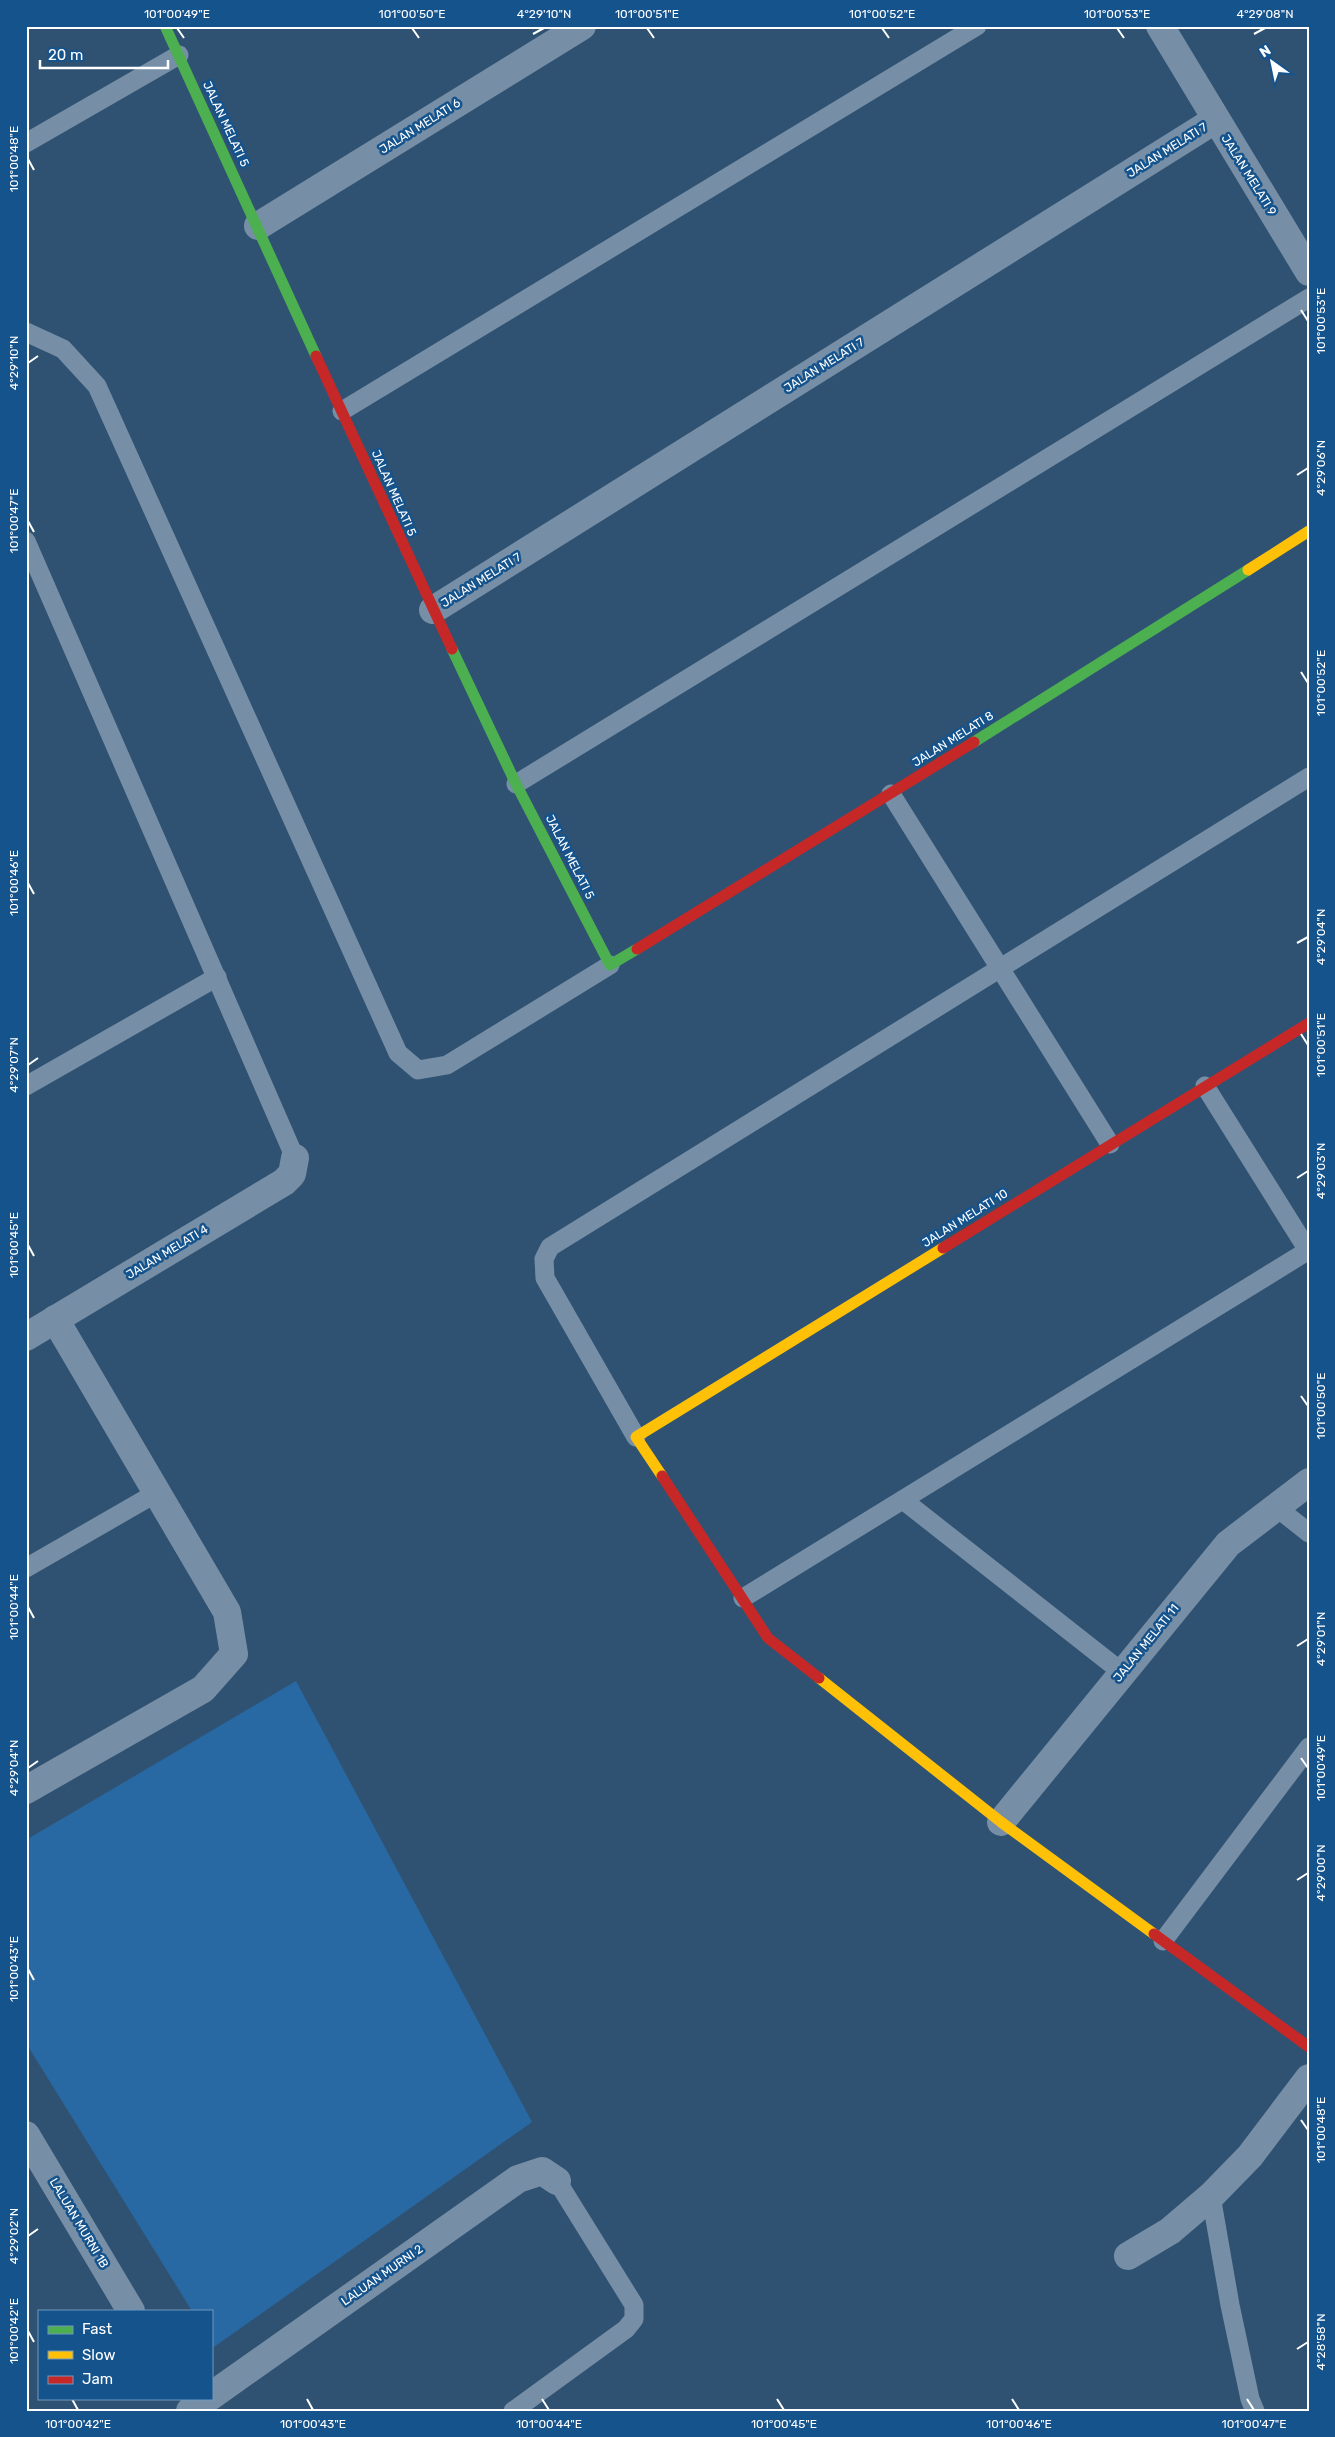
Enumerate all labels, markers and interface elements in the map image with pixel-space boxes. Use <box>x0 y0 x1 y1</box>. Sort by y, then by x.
text: 101°00'49"E <box>144 7 210 21</box>
text: 101°00'50"E <box>379 7 445 21</box>
text: 4°29'10"N <box>517 7 571 21</box>
text: 101°00'51"E <box>615 7 679 21</box>
text: 101°00'52"E <box>849 7 915 21</box>
text: 101°00'53"E <box>1084 7 1150 21</box>
text: 4°29'08"N <box>1237 7 1293 21</box>
scale bar <box>40 38 168 70</box>
north arrow <box>1248 38 1298 88</box>
text: N <box>1256 42 1274 61</box>
text: 20 m <box>48 46 83 64</box>
street label: JALAN MELATI 5 <box>200 79 252 169</box>
street label: JALAN MELATI 6 <box>377 96 463 156</box>
street label: JALAN MELATI 7 <box>1124 120 1210 180</box>
text: 101°00'48"E <box>7 126 21 192</box>
street label: JALAN MELATI 9 <box>1219 132 1279 218</box>
text: 101°00'53"E <box>1314 288 1328 354</box>
street label: JALAN MELATI 7 <box>781 335 867 395</box>
text: 4°29'10"N <box>7 336 21 390</box>
text: 4°29'06"N <box>1314 440 1328 496</box>
street label: JALAN MELATI 5 <box>369 448 419 538</box>
text: 101°00'47"E <box>7 489 21 553</box>
street label: JALAN MELATI 7 <box>438 550 524 610</box>
text: 101°00'52"E <box>1314 650 1328 716</box>
street label: JALAN MELATI 8 <box>910 708 996 770</box>
street label: JALAN MELATI 5 <box>543 813 597 901</box>
text: 101°00'46"E <box>7 850 21 916</box>
text: 4°29'04"N <box>1314 909 1328 965</box>
text: 101°00'51"E <box>1314 1013 1328 1077</box>
text: 4°29'07"N <box>7 1037 21 1093</box>
text: 4°29'03"N <box>1314 1143 1328 1199</box>
street label: JALAN MELATI 10 <box>920 1186 1010 1250</box>
text: 101°00'45"E <box>7 1212 21 1278</box>
street label: JALAN MELATI 4 <box>124 1222 211 1282</box>
text: 101°00'50"E <box>1314 1373 1328 1439</box>
text: 101°00'44"E <box>7 1574 21 1640</box>
street label: JALAN MELATI 11 <box>1110 1601 1182 1685</box>
text: 4°29'01"N <box>1314 1612 1328 1666</box>
text: 101°00'49"E <box>1314 1735 1328 1801</box>
text: 4°29'04"N <box>7 1740 21 1796</box>
text: 4°29'00"N <box>1314 1845 1328 1901</box>
text: 101°00'43"E <box>7 1936 21 2002</box>
text: 101°00'48"E <box>1314 2097 1328 2163</box>
street label: LALUAN MURNI 1B <box>47 2175 111 2271</box>
text: 4°29'02"N <box>7 2208 21 2264</box>
street label: LALUAN MURNI 2 <box>339 2242 425 2308</box>
text: 101°00'42"E <box>7 2298 21 2364</box>
legend <box>38 2310 212 2400</box>
text: 4°28'58"N <box>1314 2314 1328 2371</box>
text: Fast <box>82 2320 112 2338</box>
text: Slow <box>82 2346 115 2364</box>
text: Jam <box>82 2370 113 2388</box>
text: 101°00'42"E <box>45 2417 111 2431</box>
text: 101°00'43"E <box>280 2417 346 2431</box>
text: 101°00'44"E <box>516 2417 582 2431</box>
text: 101°00'45"E <box>751 2417 817 2431</box>
text: 101°00'46"E <box>986 2417 1052 2431</box>
text: 101°00'47"E <box>1222 2417 1286 2431</box>

